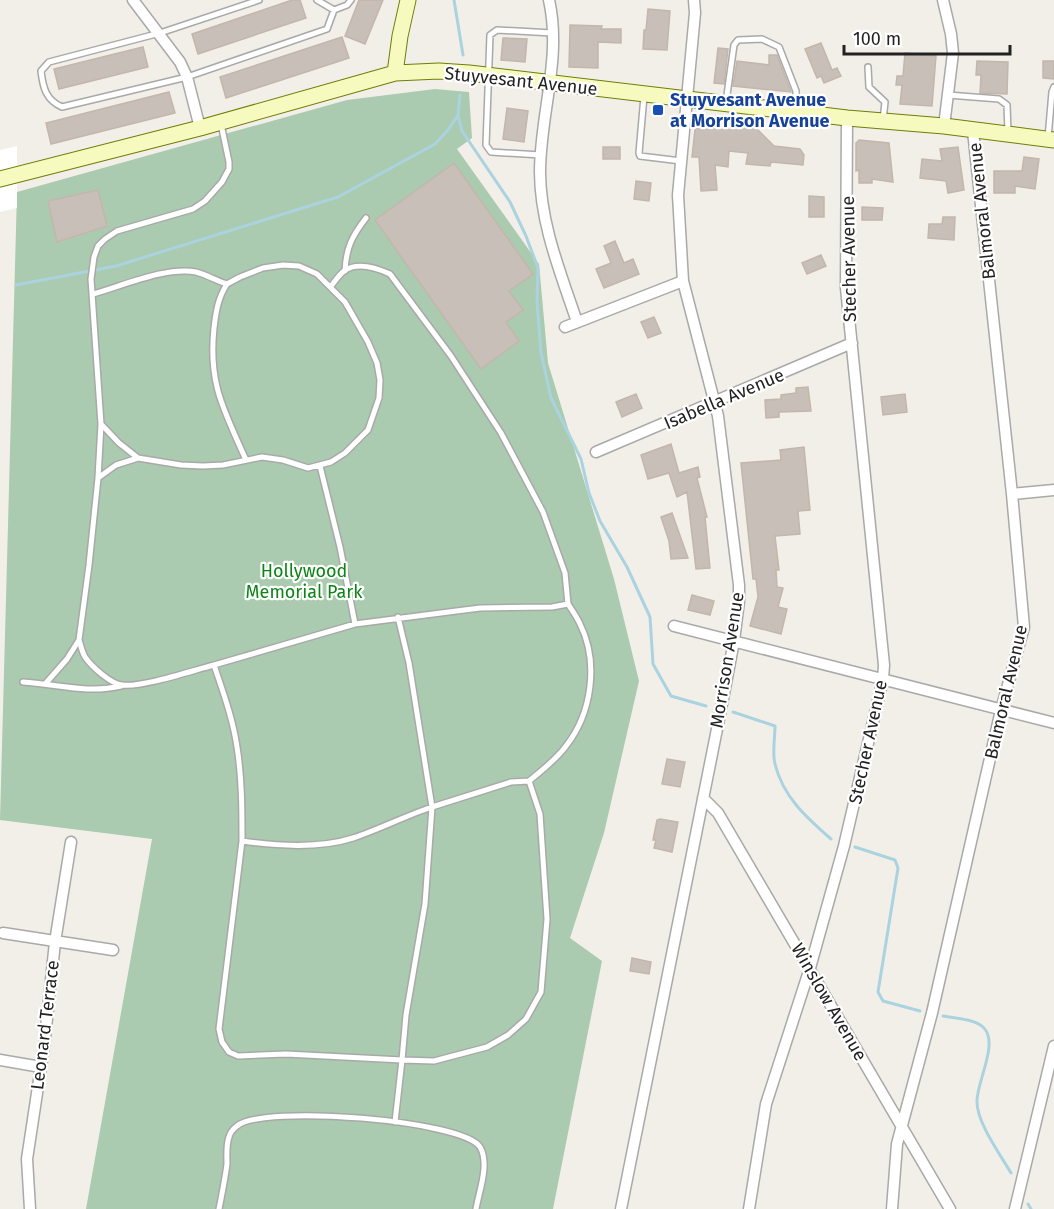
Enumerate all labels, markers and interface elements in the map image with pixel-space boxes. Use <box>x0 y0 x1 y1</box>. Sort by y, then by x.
scale bar <box>844 18 1010 56</box>
text: 100 m <box>853 28 901 50</box>
street label: Stuyvesant Avenue <box>443 62 599 100</box>
place label: Stuyvesant Avenue at Morrison Avenue <box>670 89 829 132</box>
marker: Stuyvesant Avenue at Morrison Avenue <box>651 103 665 117</box>
street label: Balmoral Avenue <box>964 141 1000 281</box>
street label: Stecher Avenue <box>837 196 861 322</box>
street label: Isabella Avenue <box>661 364 787 434</box>
park label: Hollywood Memorial Park <box>246 560 363 603</box>
street label: Morrison Avenue <box>705 590 749 730</box>
street label: Balmoral Avenue <box>980 623 1032 761</box>
street label: Stecher Avenue <box>844 678 892 806</box>
street label: Winslow Avenue <box>786 939 872 1065</box>
street label: Leonard Terrace <box>26 959 64 1091</box>

